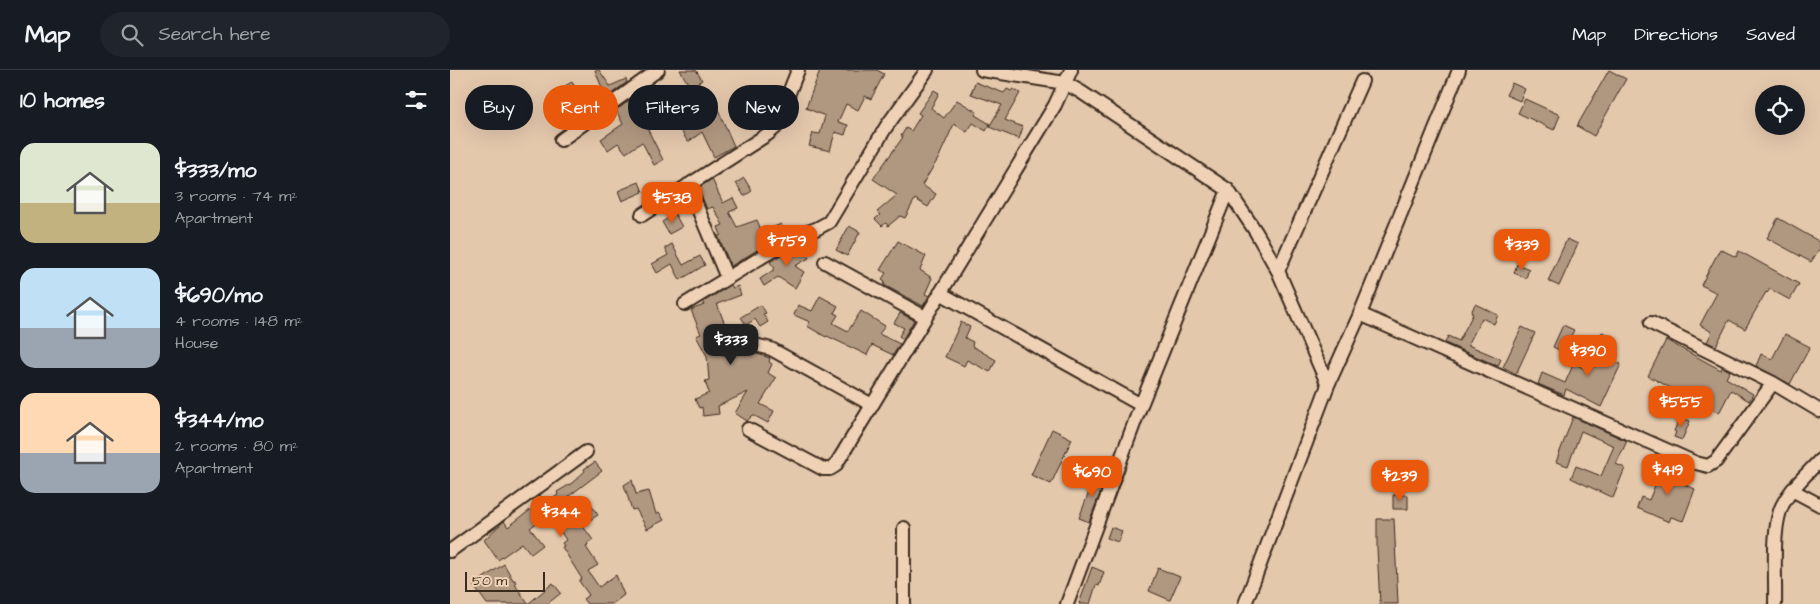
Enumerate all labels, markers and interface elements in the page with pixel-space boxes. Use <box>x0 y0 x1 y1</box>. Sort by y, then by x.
search box <box>100 12 450 57</box>
text: Map <box>25 18 70 52</box>
icon: search <box>118 21 146 49</box>
text: Search here <box>158 21 271 48</box>
text: Map <box>1572 22 1606 47</box>
text: Directions <box>1634 22 1718 47</box>
text: Saved <box>1746 22 1795 47</box>
chip: Buy <box>465 85 533 130</box>
chip: Rent <box>543 85 618 130</box>
chip: Filters <box>628 85 718 130</box>
chip: New <box>728 85 799 130</box>
map controls <box>1755 85 1805 135</box>
button: locate <box>1755 85 1805 135</box>
text: 10 homes <box>20 86 105 115</box>
icon: filters <box>402 86 430 114</box>
text: $333/mo <box>175 156 256 185</box>
icon: home <box>60 163 120 223</box>
pin: $538 <box>642 182 702 224</box>
text: 3 rooms · 74 m² <box>175 185 298 207</box>
text: $538 <box>653 187 691 209</box>
text: Apartment <box>175 207 253 229</box>
pin: $759 <box>757 224 817 267</box>
pin: $339 <box>1492 228 1552 271</box>
text: $759 <box>767 230 807 252</box>
text: $339 <box>1505 234 1539 256</box>
text: $690/mo <box>175 281 263 310</box>
icon: home <box>60 288 120 348</box>
text: 4 rooms · 148 m² <box>175 310 303 332</box>
pin: $333 <box>701 324 761 366</box>
text: $333 <box>714 329 748 351</box>
text: House <box>175 332 219 354</box>
pin: $390 <box>1558 334 1618 377</box>
text: $390 <box>1570 340 1606 362</box>
pin: $555 <box>1651 386 1711 428</box>
text: $555 <box>1660 391 1702 413</box>
text: $344/mo <box>175 406 264 435</box>
icon: home <box>60 413 120 473</box>
text: 2 rooms · 80 m² <box>175 435 298 457</box>
pin: $419 <box>1638 454 1698 496</box>
pin: $690 <box>1062 456 1122 498</box>
text: Apartment <box>175 457 253 479</box>
text: $419 <box>1653 459 1683 481</box>
pin: $239 <box>1370 460 1430 502</box>
text: $690 <box>1073 461 1111 483</box>
text: $239 <box>1382 465 1418 487</box>
pin: $344 <box>531 496 591 538</box>
text: $344 <box>542 501 580 523</box>
scale bar <box>465 569 545 592</box>
text: 50 m <box>472 571 507 591</box>

